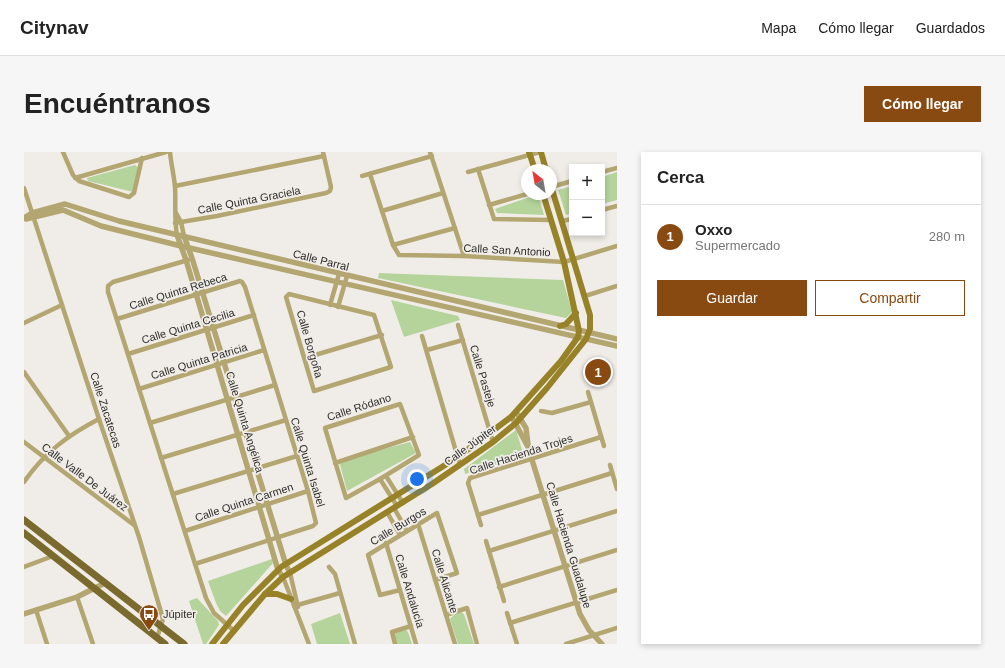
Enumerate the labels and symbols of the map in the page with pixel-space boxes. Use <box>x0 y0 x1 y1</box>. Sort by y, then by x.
north arrow <box>521 164 557 200</box>
street label: Calle Quinta Graciela <box>197 184 302 216</box>
street label: Calle San Antonio <box>463 242 551 258</box>
street label: Calle Parral <box>292 247 350 273</box>
street label: Calle Quinta Rebeca <box>128 270 229 312</box>
street label: Calle Quinta Cecilia <box>140 306 237 346</box>
street label: Calle Borgoña <box>295 309 326 380</box>
street label: Calle Quinta Patricia <box>149 340 250 381</box>
street label: Calle Pasteje <box>468 343 498 409</box>
pin: 1 <box>585 357 611 387</box>
street label: Calle Quinta Angélica <box>224 370 266 475</box>
street label: Calle Zacatecas <box>88 371 124 450</box>
street label: Calle Ródano <box>325 391 393 423</box>
street label: Calle Quinta Isabel <box>289 416 327 508</box>
street label: Calle Júpiter <box>442 422 499 468</box>
street label: Calle Hacienda Trojes <box>468 432 574 476</box>
street label: Calle Valle De Juárez <box>39 441 131 513</box>
your location <box>407 469 427 489</box>
street label: Calle Quinta Carmen <box>193 480 295 524</box>
street label: Calle Hacienda Guadalupe <box>544 480 594 610</box>
street label: Calle Burgos <box>368 504 429 547</box>
street label: Calle Alicante <box>430 547 460 615</box>
street label: Calle Andalucía <box>393 553 427 630</box>
bus stop icon: Júpiter <box>138 603 160 631</box>
place label: Júpiter <box>163 608 196 620</box>

